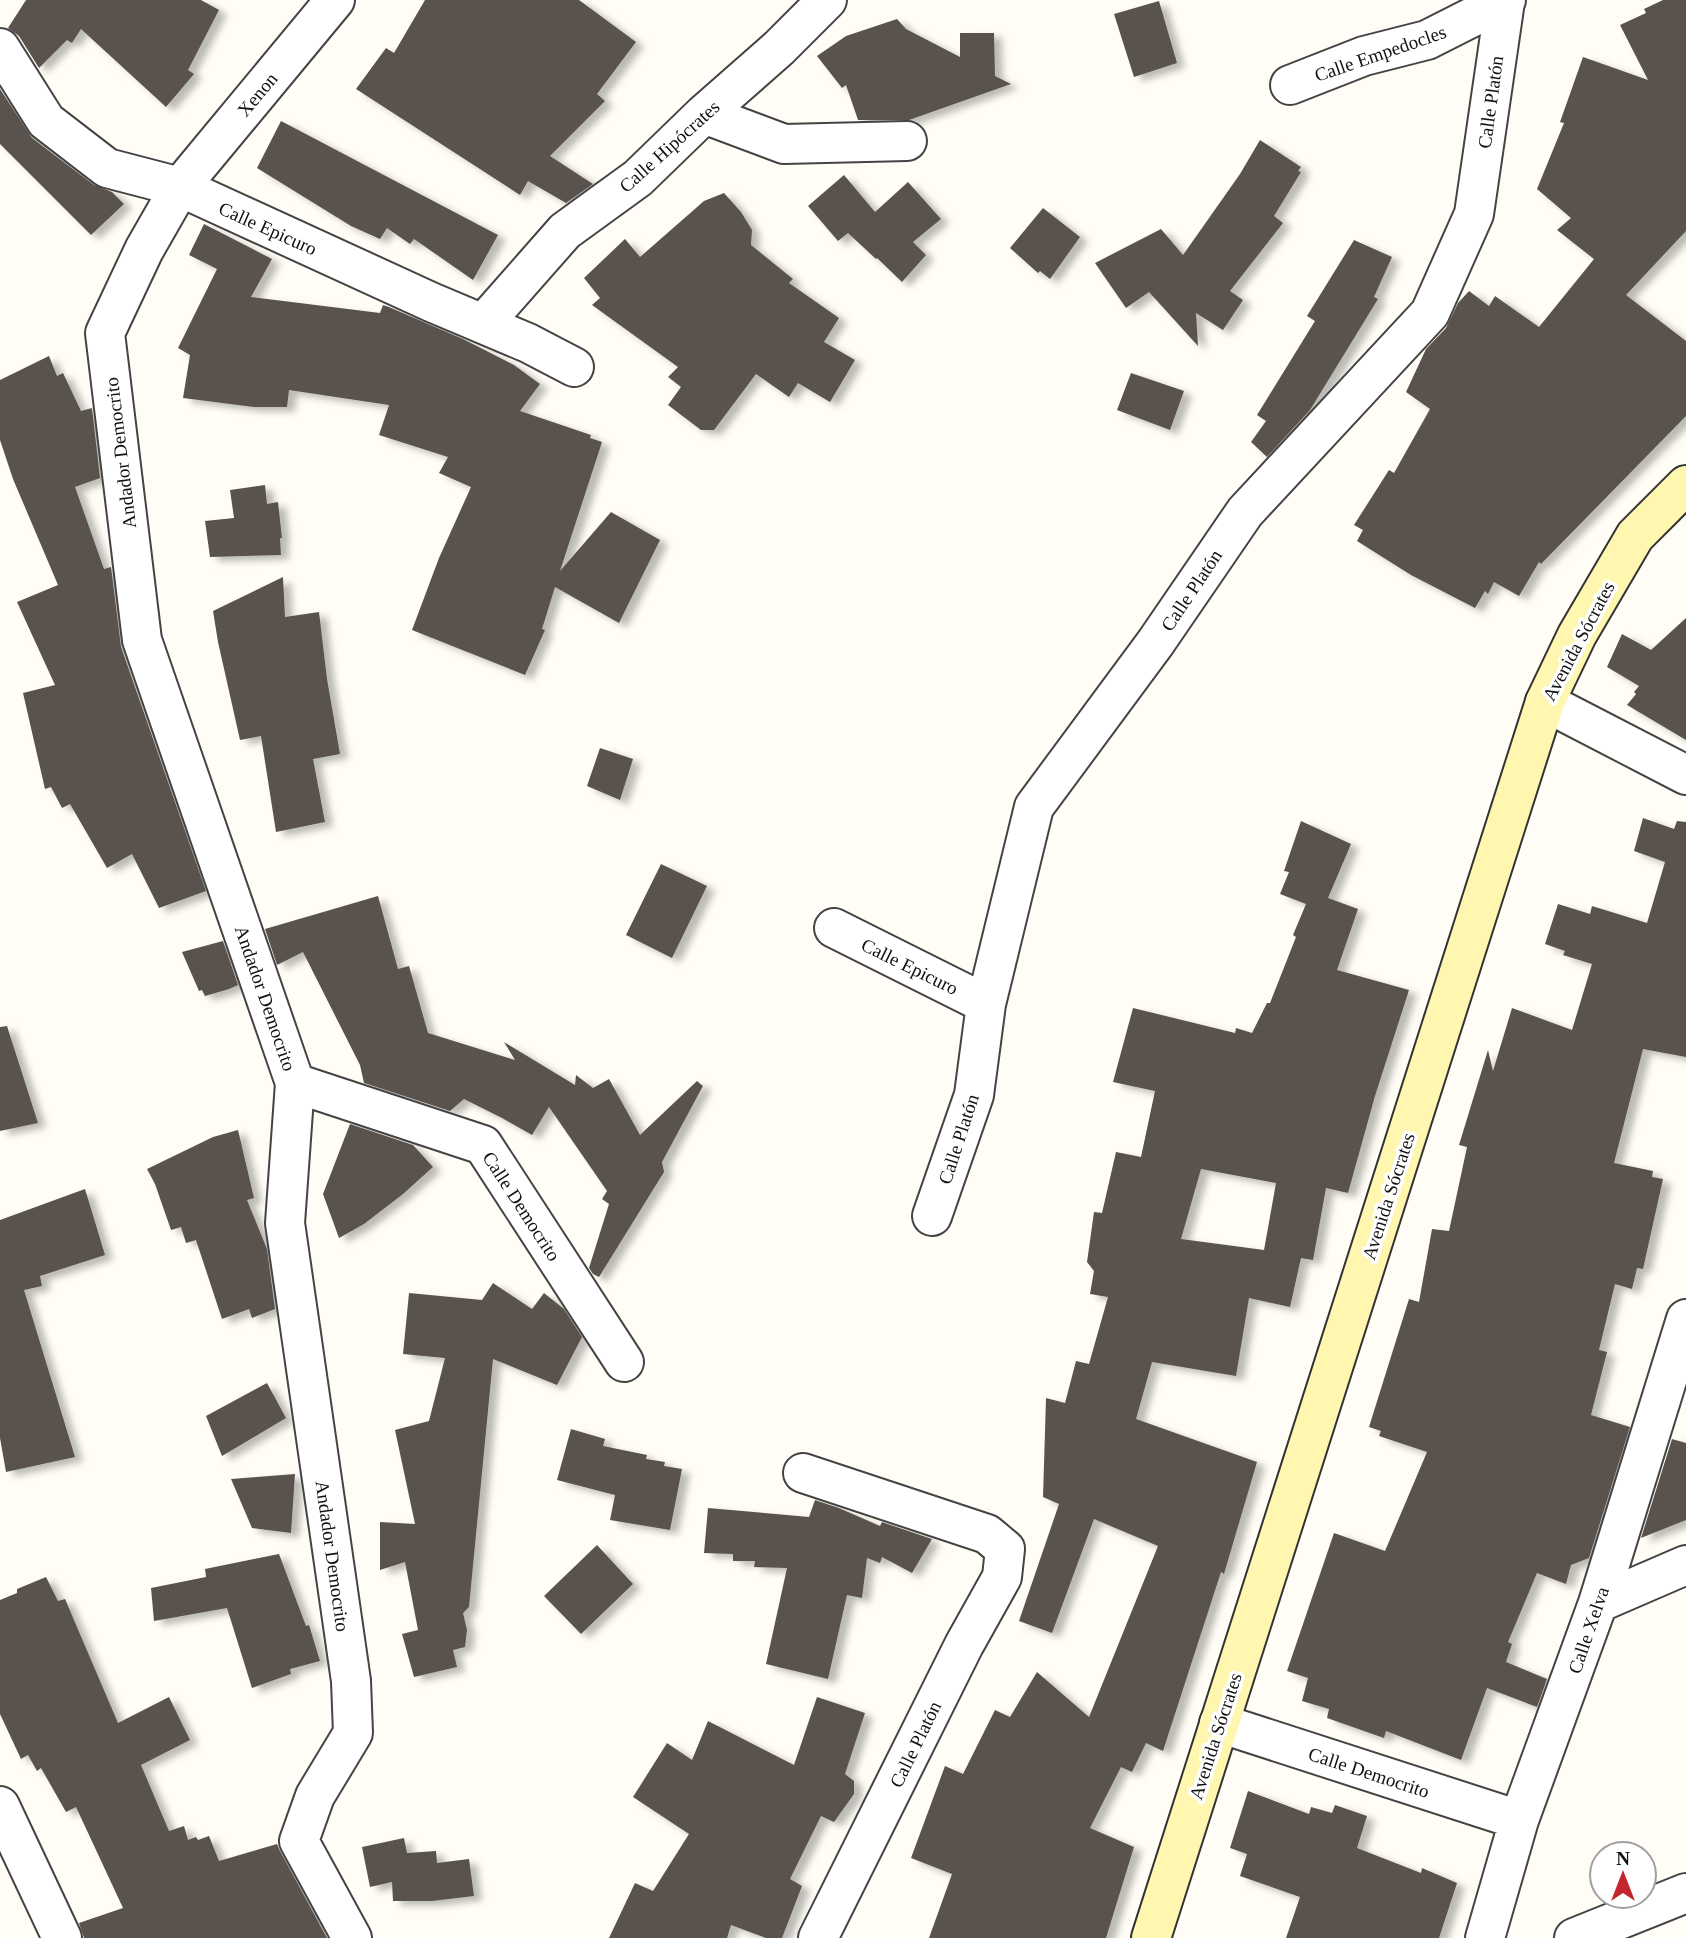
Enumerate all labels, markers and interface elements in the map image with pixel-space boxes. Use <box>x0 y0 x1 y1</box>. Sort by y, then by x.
street label: Calle Empedocles <box>1312 21 1449 86</box>
street label: Calle Platón <box>1474 54 1507 150</box>
street label: Xenon <box>233 68 282 120</box>
street label: Calle Hipócrates <box>615 96 724 197</box>
street label: Calle Epicuro <box>216 198 320 259</box>
street label: Andador Democrito <box>101 376 140 530</box>
street label: Calle Platón <box>1157 545 1227 635</box>
street label: Avenida Sócrates <box>1538 578 1619 704</box>
street label: Andador Democrito <box>231 923 300 1074</box>
street label: Calle Epicuro <box>858 934 962 999</box>
street label: Calle Platón <box>934 1091 983 1187</box>
street label: Avenida Sócrates <box>1358 1130 1419 1262</box>
street label: Calle Democrito <box>478 1148 565 1265</box>
street label: Andador Democrito <box>311 1479 354 1633</box>
street label: Calle Xelva <box>1564 1584 1613 1676</box>
street label: Avenida Sócrates <box>1185 1670 1246 1802</box>
street label: Calle Platón <box>886 1697 946 1791</box>
street label: Calle Democrito <box>1306 1743 1432 1802</box>
north arrow <box>1588 1840 1658 1910</box>
text: N <box>1616 1848 1630 1869</box>

